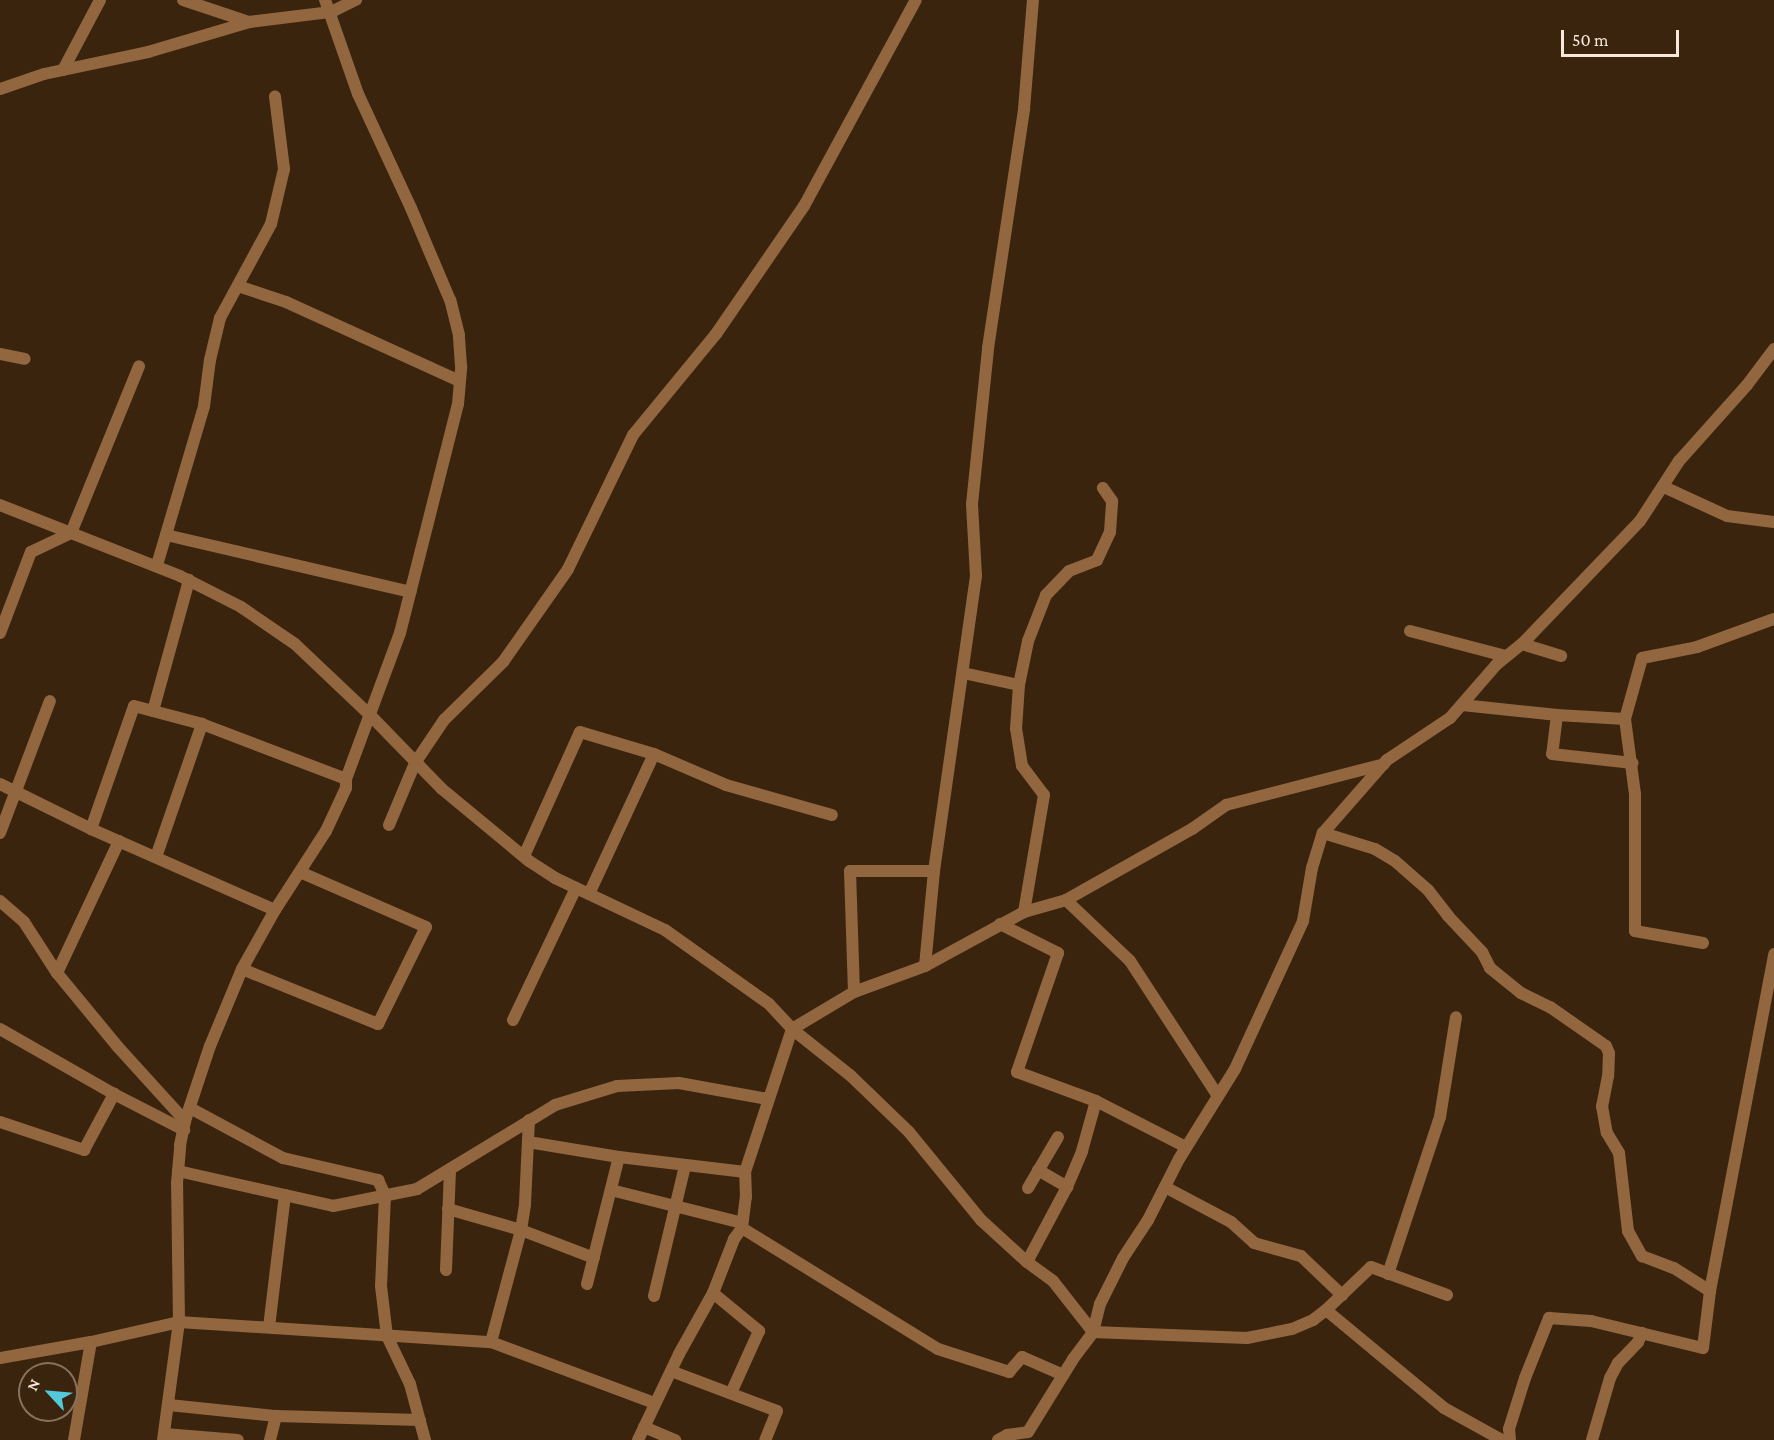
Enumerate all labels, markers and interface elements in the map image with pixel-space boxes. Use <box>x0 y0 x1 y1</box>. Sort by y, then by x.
scale bar <box>1564 18 1682 56</box>
text: 50 m <box>1572 30 1609 50</box>
north arrow <box>18 1362 78 1422</box>
text: N <box>23 1376 43 1393</box>

